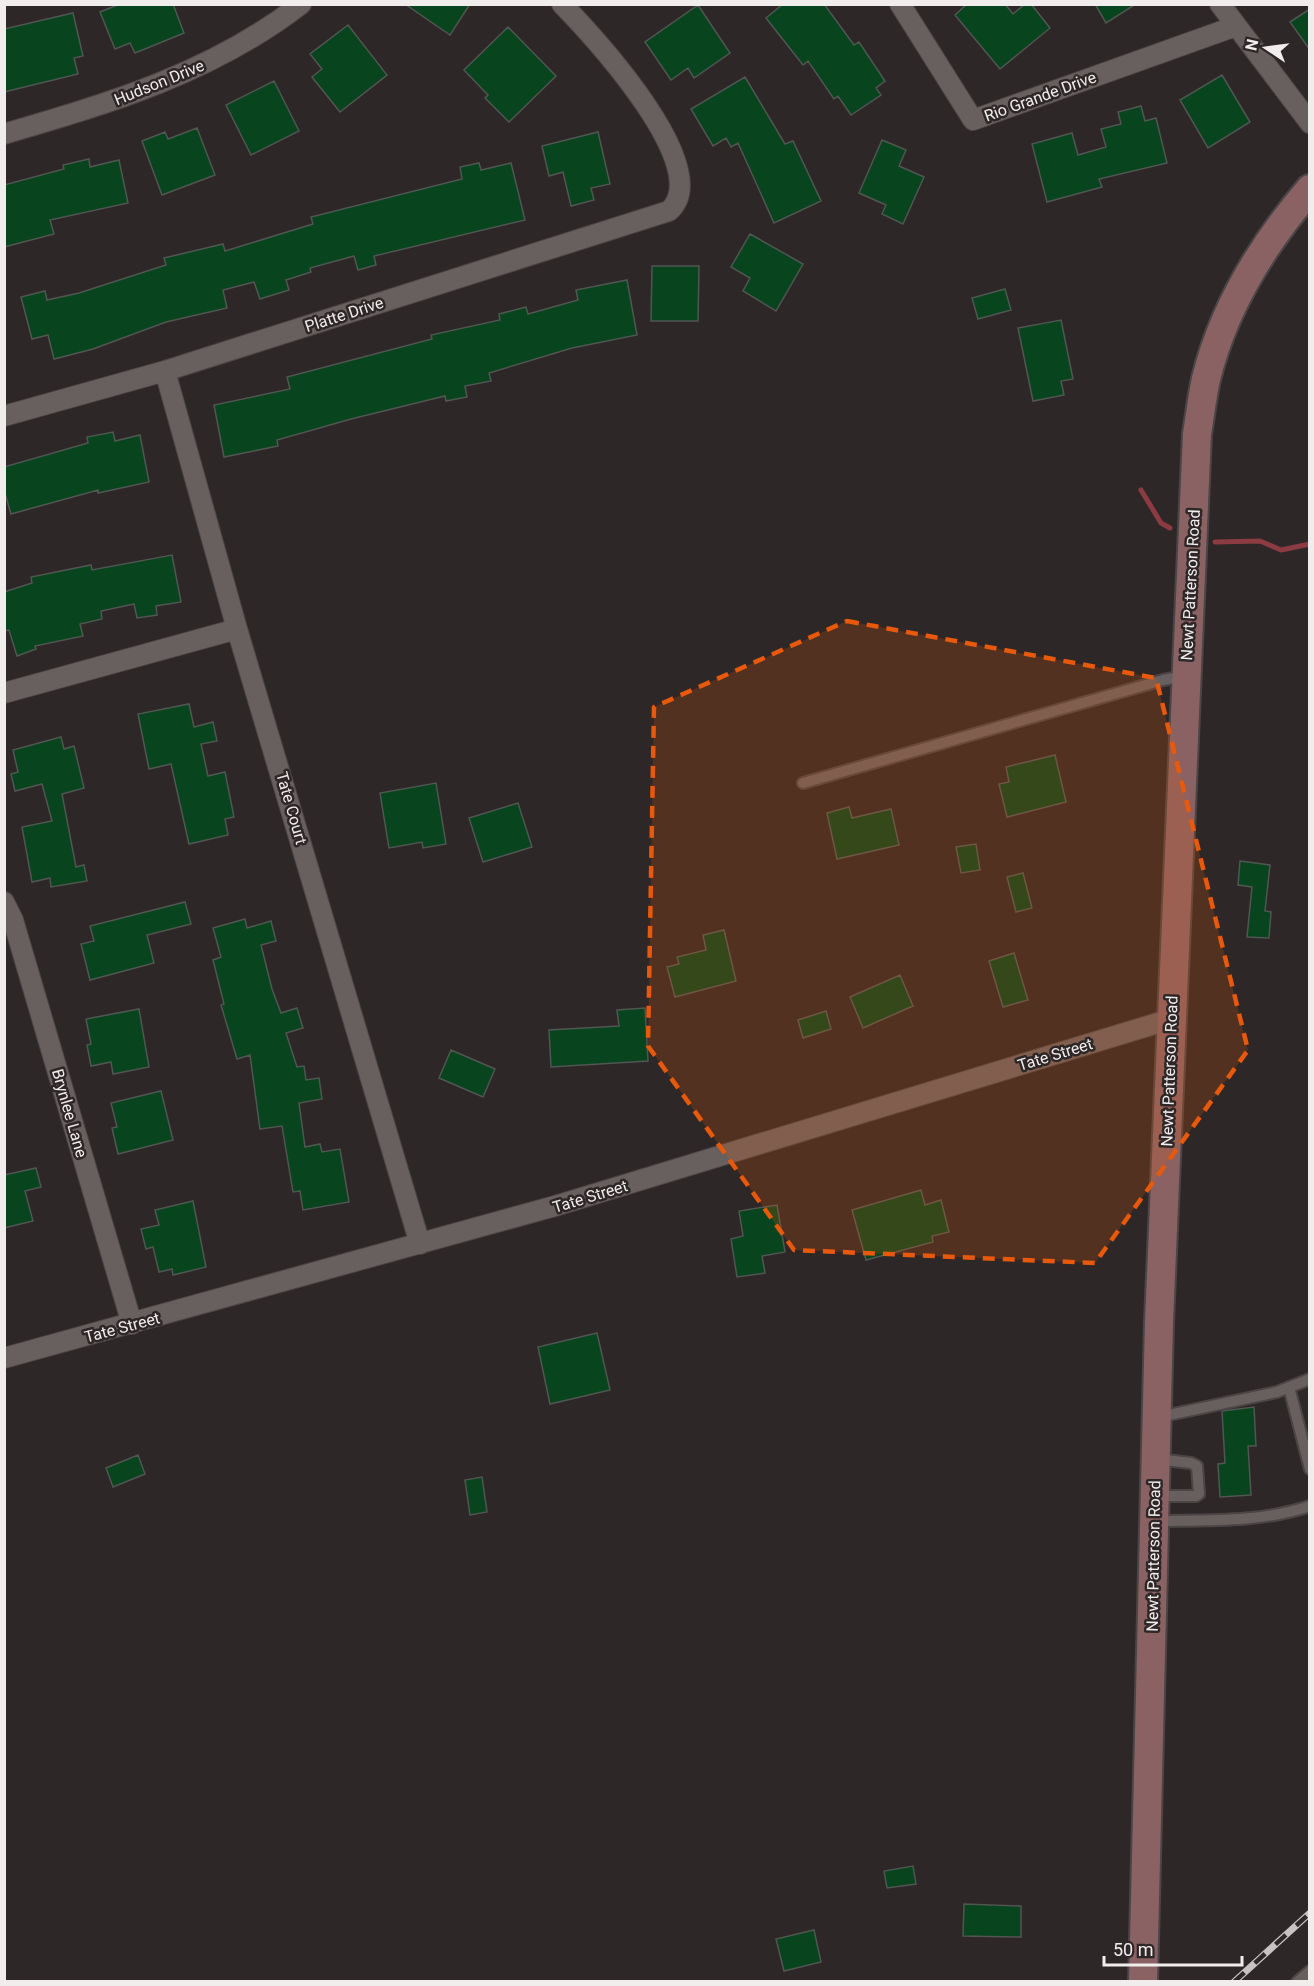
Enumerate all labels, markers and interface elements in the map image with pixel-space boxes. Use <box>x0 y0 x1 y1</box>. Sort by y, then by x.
north arrow <box>1236 18 1296 78</box>
text: N <box>1241 37 1262 52</box>
street label: Hudson Drive <box>111 56 207 109</box>
street label: Rio Grande Drive <box>982 67 1099 126</box>
street label: Platte Drive <box>302 293 386 336</box>
street label: Newt Patterson Road <box>1177 509 1204 661</box>
street label: Tate Court <box>272 770 311 847</box>
street label: Newt Patterson Road <box>1157 995 1182 1147</box>
street label: Tate Street <box>1015 1034 1095 1075</box>
street label: Brynlee Lane <box>48 1067 91 1160</box>
street label: Tate Street <box>550 1176 630 1217</box>
street label: Tate Street <box>82 1308 162 1347</box>
street label: Newt Patterson Road <box>1143 1480 1164 1632</box>
scale bar <box>1104 1929 1242 1967</box>
text: 50 m <box>1113 1939 1153 1960</box>

